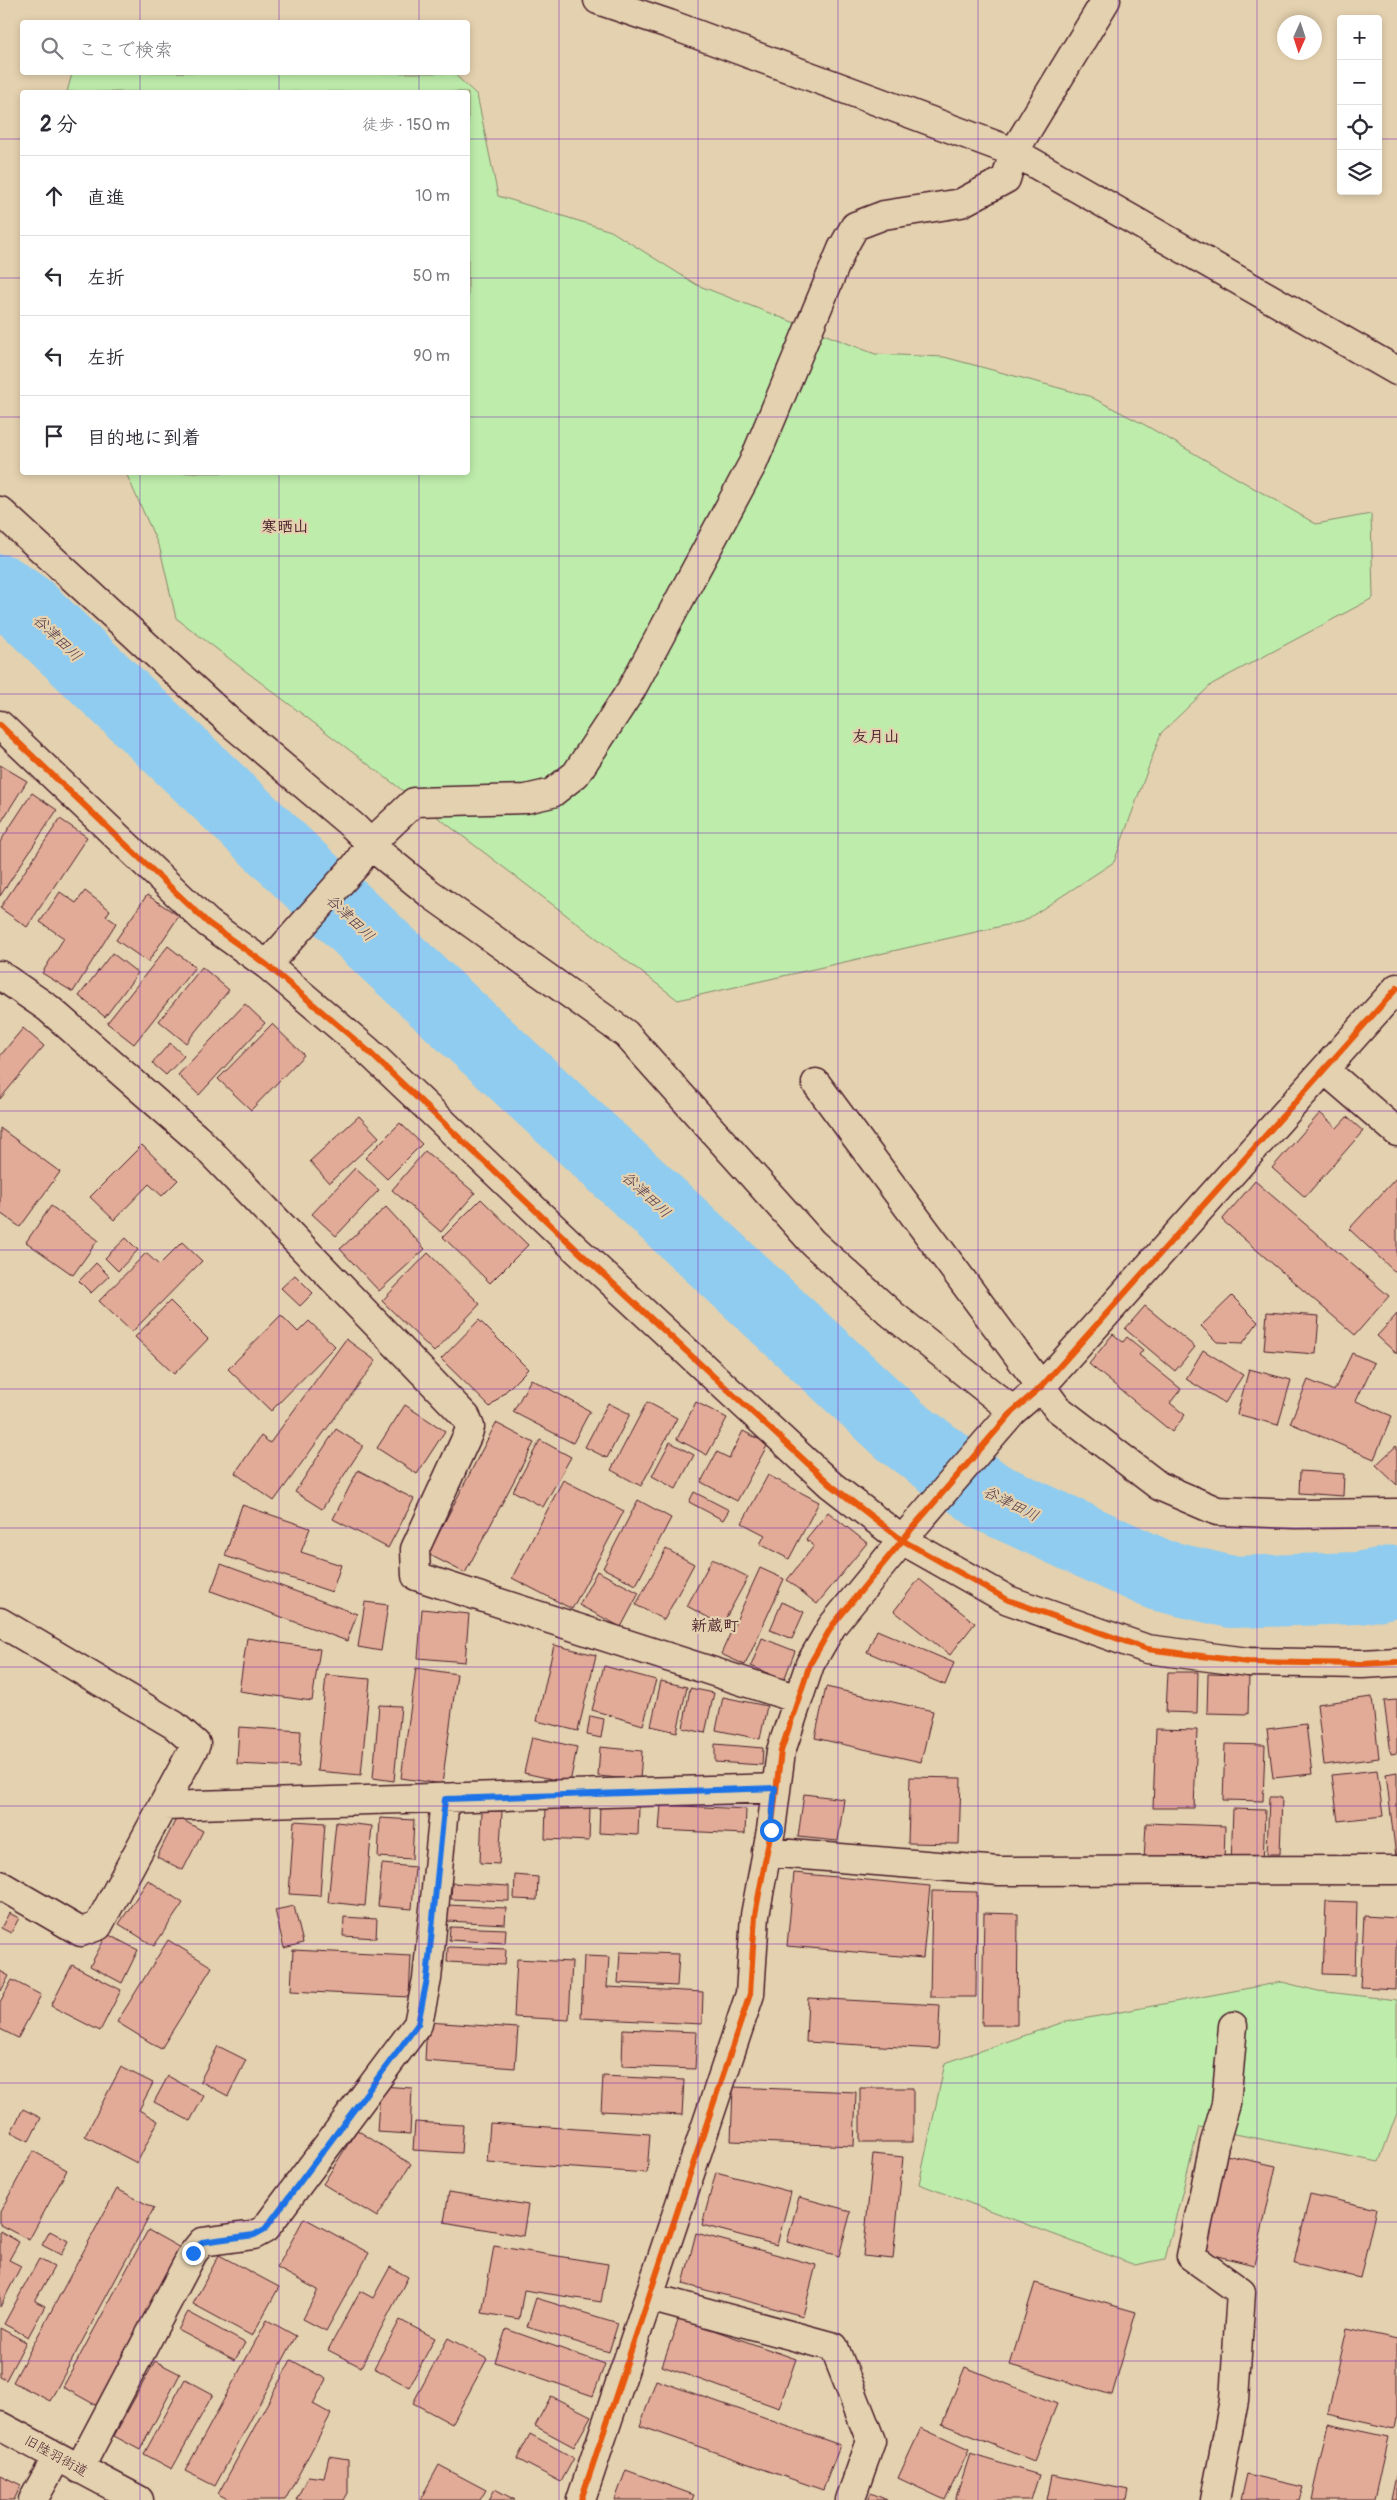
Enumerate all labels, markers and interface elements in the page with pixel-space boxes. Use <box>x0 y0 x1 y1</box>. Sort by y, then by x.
north arrow <box>1277 15 1322 60</box>
map controls <box>1337 15 1382 195</box>
button: + <box>1337 15 1382 60</box>
search box <box>20 20 470 75</box>
icon: search <box>38 34 66 62</box>
text: ここで検索 <box>78 38 173 62</box>
button: − <box>1337 60 1382 105</box>
button: locate <box>1337 105 1382 150</box>
text: 2 分 <box>40 111 77 138</box>
text: 徒歩 · 150 m <box>362 115 450 135</box>
button: layers <box>1337 150 1382 195</box>
icon: ahead <box>40 182 68 210</box>
text: 直進 <box>87 186 125 210</box>
text: 10 m <box>415 186 450 206</box>
icon: left <box>40 262 68 290</box>
text: 左折 <box>87 266 125 290</box>
text: 50 m <box>413 266 450 286</box>
icon: left <box>40 342 68 370</box>
text: 左折 <box>87 346 125 370</box>
text: 90 m <box>413 346 450 366</box>
icon: arrive <box>40 422 68 450</box>
text: 目的地に到着 <box>87 426 201 450</box>
district label: 寒晒山 <box>261 517 309 537</box>
water label: 谷津田川 <box>29 610 85 666</box>
district label: 友月山 <box>852 727 900 747</box>
water label: 谷津田川 <box>322 890 378 946</box>
water label: 谷津田川 <box>618 1168 674 1222</box>
water label: 谷津田川 <box>980 1482 1042 1526</box>
district label: 新蔵町 <box>691 1616 739 1636</box>
route start <box>760 1819 783 1842</box>
route end <box>182 2242 205 2265</box>
street label: 旧陸羽街道 <box>21 2432 91 2480</box>

